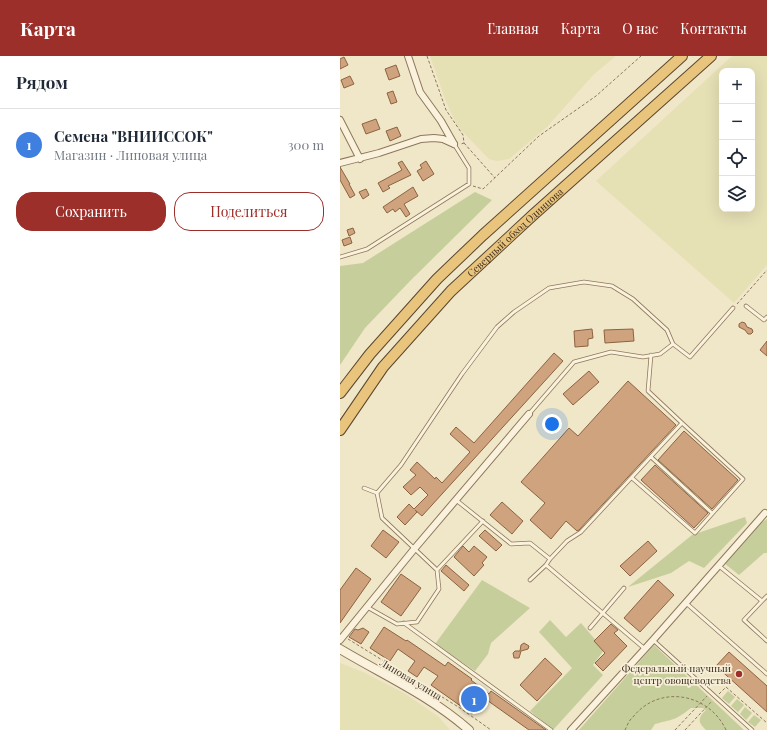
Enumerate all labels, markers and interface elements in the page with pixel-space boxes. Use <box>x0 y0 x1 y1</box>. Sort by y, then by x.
text: Карта <box>20 15 76 41</box>
text: Главная <box>487 19 539 38</box>
text: Карта <box>561 19 600 38</box>
text: О нас <box>622 19 658 38</box>
text: Контакты <box>680 19 747 38</box>
map controls <box>719 68 755 212</box>
button: + <box>719 68 755 104</box>
text: Рядом <box>16 71 68 93</box>
button: − <box>719 104 755 140</box>
text: Семена "ВНИИССОК" <box>54 126 213 146</box>
text: 1 <box>27 136 31 153</box>
text: 300 m <box>288 136 324 153</box>
button: locate <box>719 140 755 176</box>
text: Магазин · Липовая улица <box>54 146 207 163</box>
button: layers <box>719 176 755 212</box>
street label: Северный обход Одинцова <box>464 185 566 280</box>
button: Сохранить <box>16 192 166 231</box>
button: Поделиться <box>174 192 324 231</box>
your location <box>542 414 562 434</box>
street label: Липовая улица <box>377 654 445 703</box>
place label: Федеральный научный центр овощеводства <box>622 661 731 687</box>
marker: Федеральный научный центр овощеводства <box>734 669 744 679</box>
pin: 1 <box>461 684 487 714</box>

